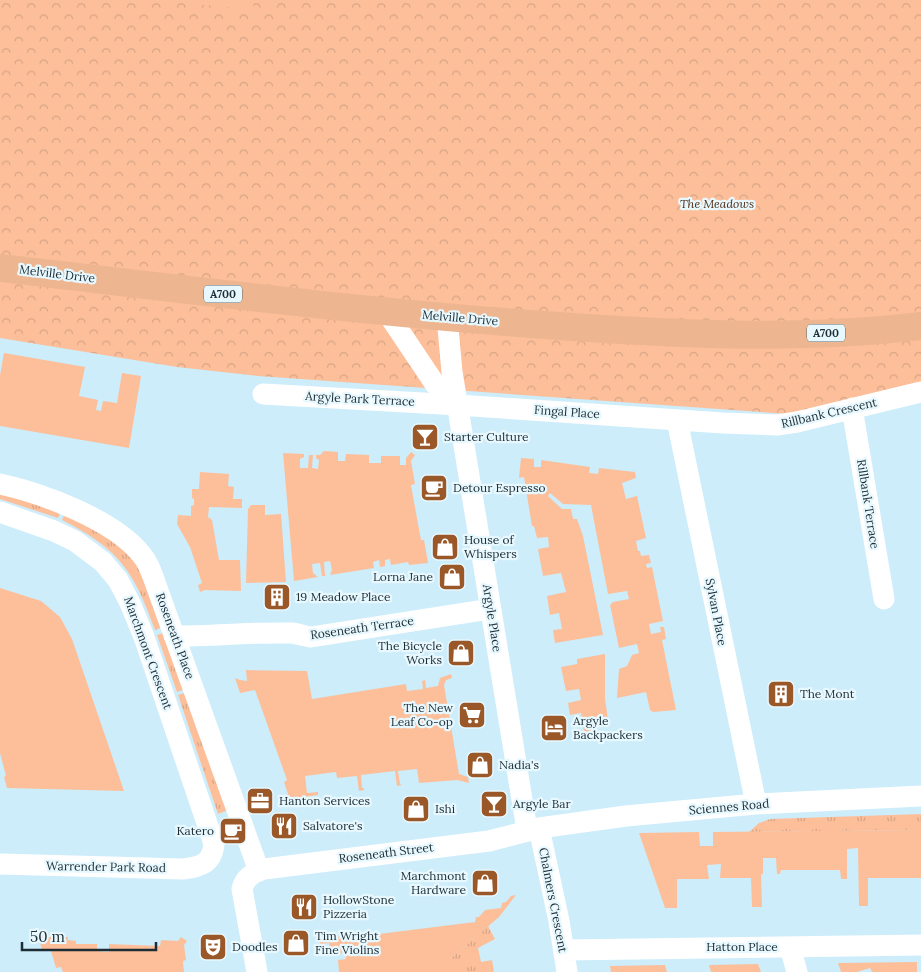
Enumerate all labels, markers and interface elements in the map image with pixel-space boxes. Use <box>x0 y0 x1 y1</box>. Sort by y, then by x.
park label: The Meadows <box>680 196 754 211</box>
street label: Melville Drive <box>18 261 96 286</box>
road number: A700 <box>204 286 242 302</box>
street label: Melville Drive <box>421 307 499 328</box>
road number: A700 <box>807 324 845 342</box>
street label: Argyle Park Terrace <box>304 388 416 409</box>
street label: Rillbank Crescent <box>780 394 879 431</box>
street label: Fingal Place <box>534 402 601 421</box>
bar icon: Starter Culture <box>410 422 440 452</box>
place label: Starter Culture <box>444 429 529 444</box>
street label: Rillbank Terrace <box>854 458 883 550</box>
cafe icon: Detour Espresso <box>419 473 449 503</box>
place label: Detour Espresso <box>453 480 545 495</box>
shop icon: House of Whispers <box>430 532 460 562</box>
place label: House of Whispers <box>464 532 517 561</box>
shop icon: Lorna Jane <box>437 562 467 592</box>
place label: Lorna Jane <box>373 569 433 584</box>
street label: Sylvan Place <box>703 577 730 647</box>
building icon: 19 Meadow Place <box>262 582 292 612</box>
street label: Argyle Place <box>480 582 505 653</box>
place label: 19 Meadow Place <box>296 589 391 604</box>
street label: Roseneath Place <box>153 591 198 682</box>
street label: Marchmont Crescent <box>121 594 176 712</box>
street label: Roseneath Terrace <box>309 613 415 642</box>
place label: The Bicycle Works <box>378 638 442 667</box>
shop icon: The Bicycle Works <box>446 638 476 668</box>
building icon: The Mont <box>766 679 796 709</box>
place label: The Mont <box>800 686 855 701</box>
place label: The New Leaf Co-op <box>391 700 453 729</box>
supermarket icon: The New Leaf Co-op <box>457 700 487 730</box>
hotel icon: Argyle Backpackers <box>539 713 569 743</box>
place label: Argyle Backpackers <box>572 713 643 742</box>
shop icon: Nadia's <box>465 750 495 780</box>
place label: Nadia's <box>499 757 539 772</box>
office icon: Hanton Services <box>245 786 275 816</box>
bar icon: Argyle Bar <box>479 789 509 819</box>
place label: Hanton Services <box>279 793 371 808</box>
shop icon: Ishi <box>401 794 431 824</box>
place label: Argyle Bar <box>512 796 571 811</box>
street label: Sciennes Road <box>688 796 770 817</box>
place label: Ishi <box>435 801 455 816</box>
restaurant icon: Salvatore's <box>269 811 299 841</box>
cafe icon: Katero <box>218 816 248 846</box>
place label: Salvatore's <box>303 818 363 833</box>
place label: Katero <box>176 823 214 838</box>
street label: Roseneath Street <box>338 839 435 866</box>
street label: Chalmers Crescent <box>536 846 571 954</box>
street label: Warrender Park Road <box>46 858 166 875</box>
place label: Marchmont Hardware <box>401 868 466 897</box>
shop icon: Marchmont Hardware <box>470 868 500 898</box>
restaurant icon: HollowStone Pizzeria <box>289 892 319 922</box>
place label: HollowStone Pizzeria <box>323 892 395 921</box>
scale bar <box>22 920 156 952</box>
text: 50 m <box>30 927 65 946</box>
shop icon: Tim Wright Fine Violins <box>281 928 311 958</box>
place label: Tim Wright Fine Violins <box>315 928 380 957</box>
theatre icon: Doodles <box>198 932 228 962</box>
place label: Doodles <box>232 939 278 954</box>
street label: Hatton Place <box>706 939 778 954</box>

